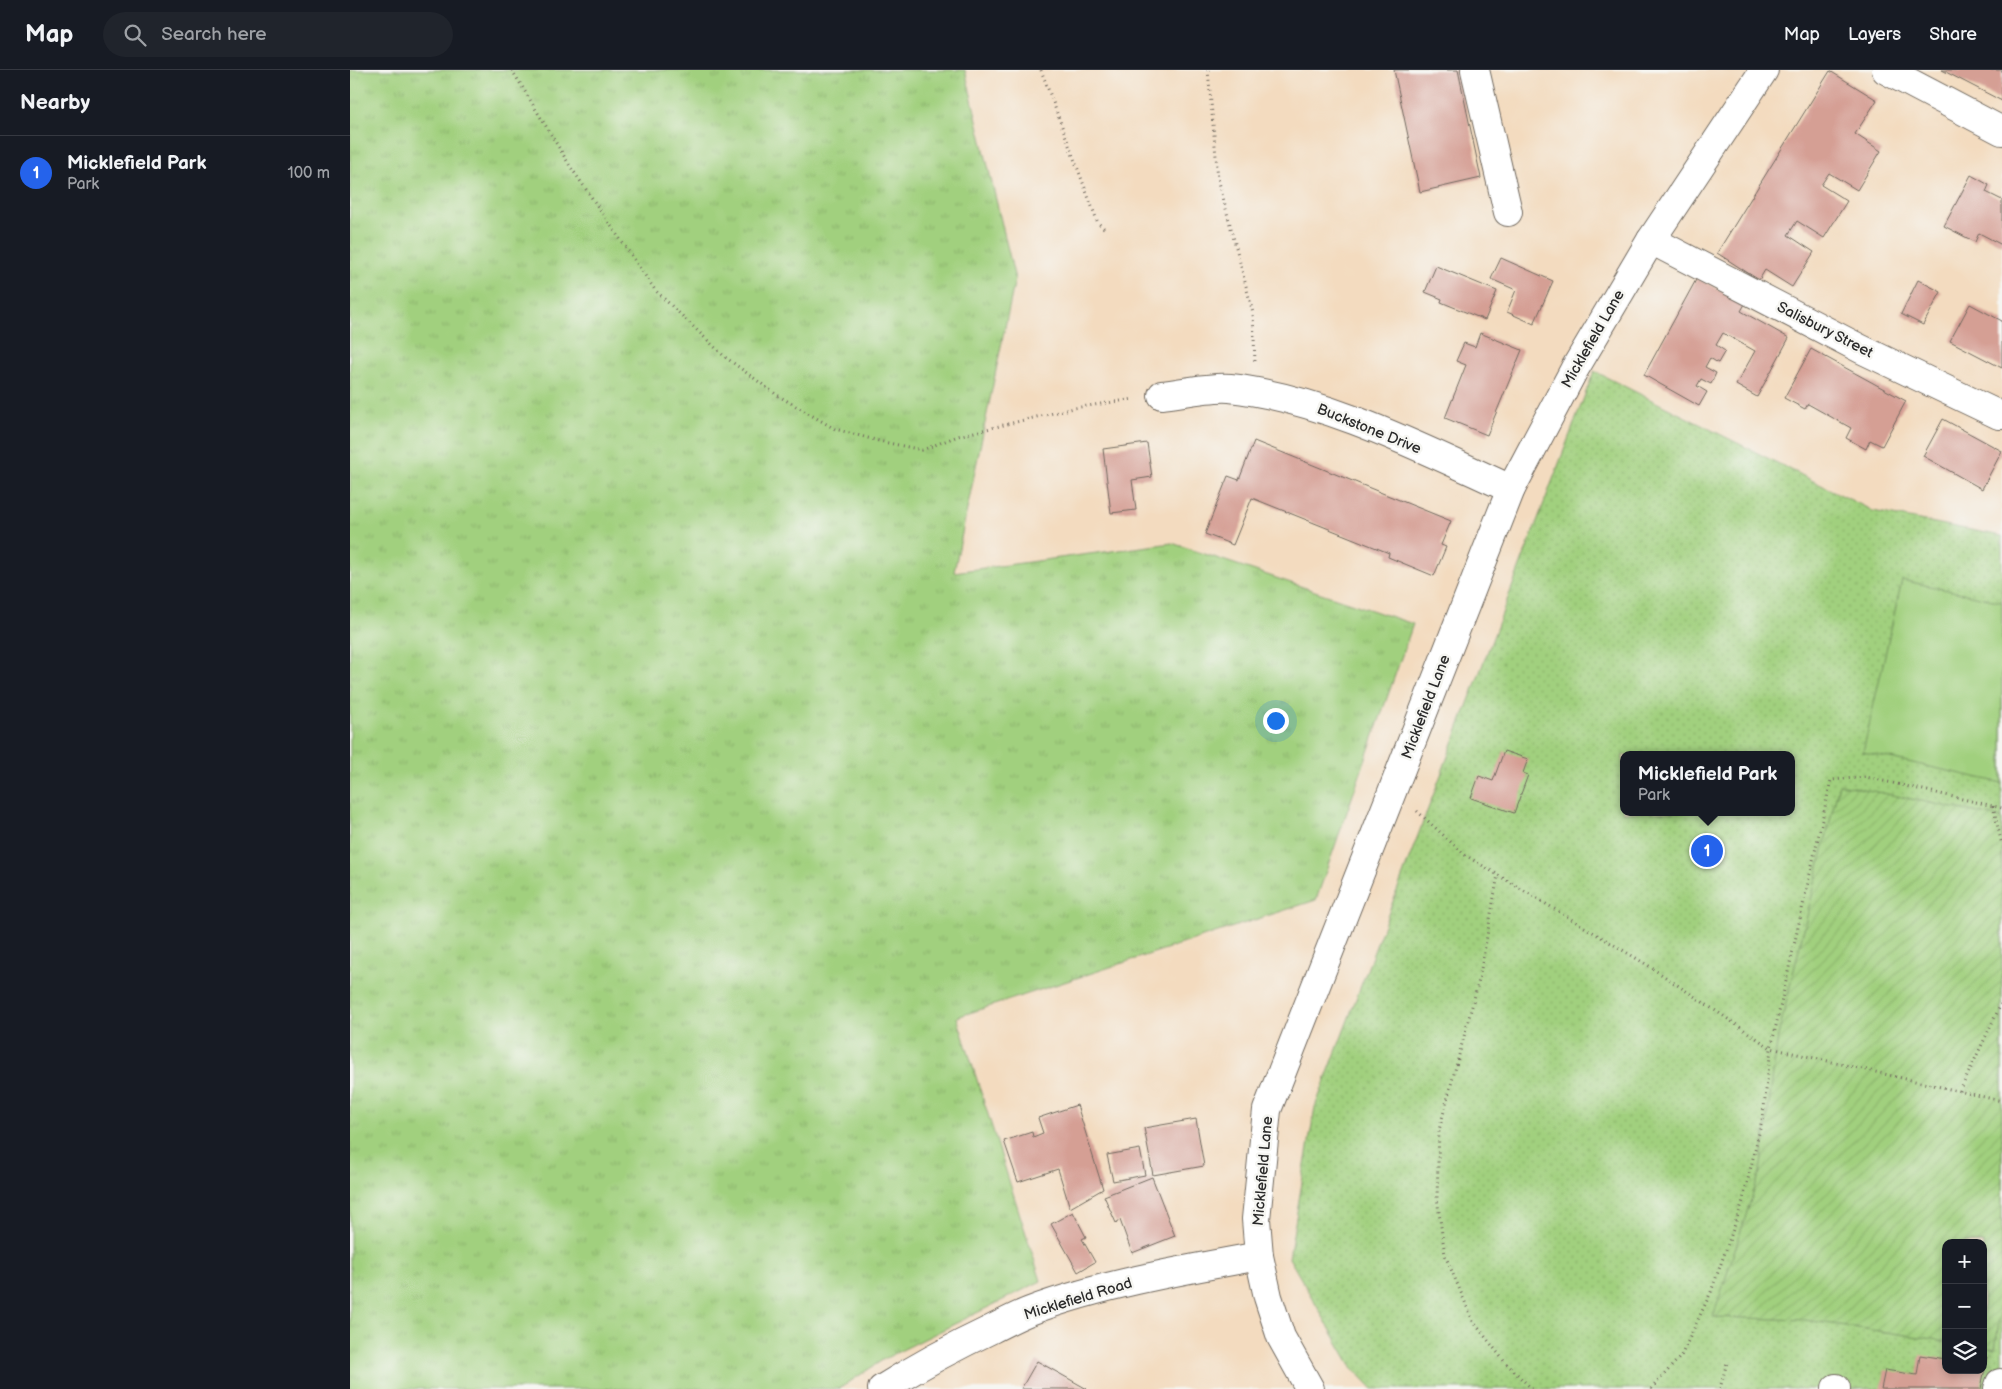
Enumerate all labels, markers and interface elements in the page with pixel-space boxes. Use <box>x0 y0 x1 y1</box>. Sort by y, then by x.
search box <box>103 12 453 57</box>
text: Map <box>25 20 73 49</box>
icon: search <box>121 21 149 49</box>
text: Search here <box>161 23 267 46</box>
text: Map <box>1784 24 1820 45</box>
text: Layers <box>1848 24 1901 45</box>
text: Share <box>1929 24 1977 45</box>
text: Nearby <box>20 90 90 115</box>
text: Micklefield Park <box>67 152 206 175</box>
text: 1 <box>33 164 39 183</box>
text: 100 m <box>287 164 330 183</box>
text: Park <box>67 175 99 194</box>
street label: Micklefield Lane <box>1557 287 1629 391</box>
street label: Salisbury Street <box>1774 298 1877 363</box>
street label: Buckstone Drive <box>1314 399 1424 459</box>
street label: Micklefield Lane <box>1397 652 1455 762</box>
your location <box>1263 708 1289 734</box>
popup <box>1620 751 1795 816</box>
text: Micklefield Park <box>1638 763 1777 786</box>
text: Park <box>1638 786 1670 805</box>
pin: 1 <box>1691 832 1723 870</box>
street label: Micklefield Lane <box>1249 1115 1277 1227</box>
map controls <box>1942 1239 1987 1374</box>
button: + <box>1942 1239 1987 1284</box>
street label: Micklefield Road <box>1022 1274 1134 1324</box>
button: − <box>1942 1284 1987 1329</box>
button: layers <box>1942 1329 1987 1374</box>

